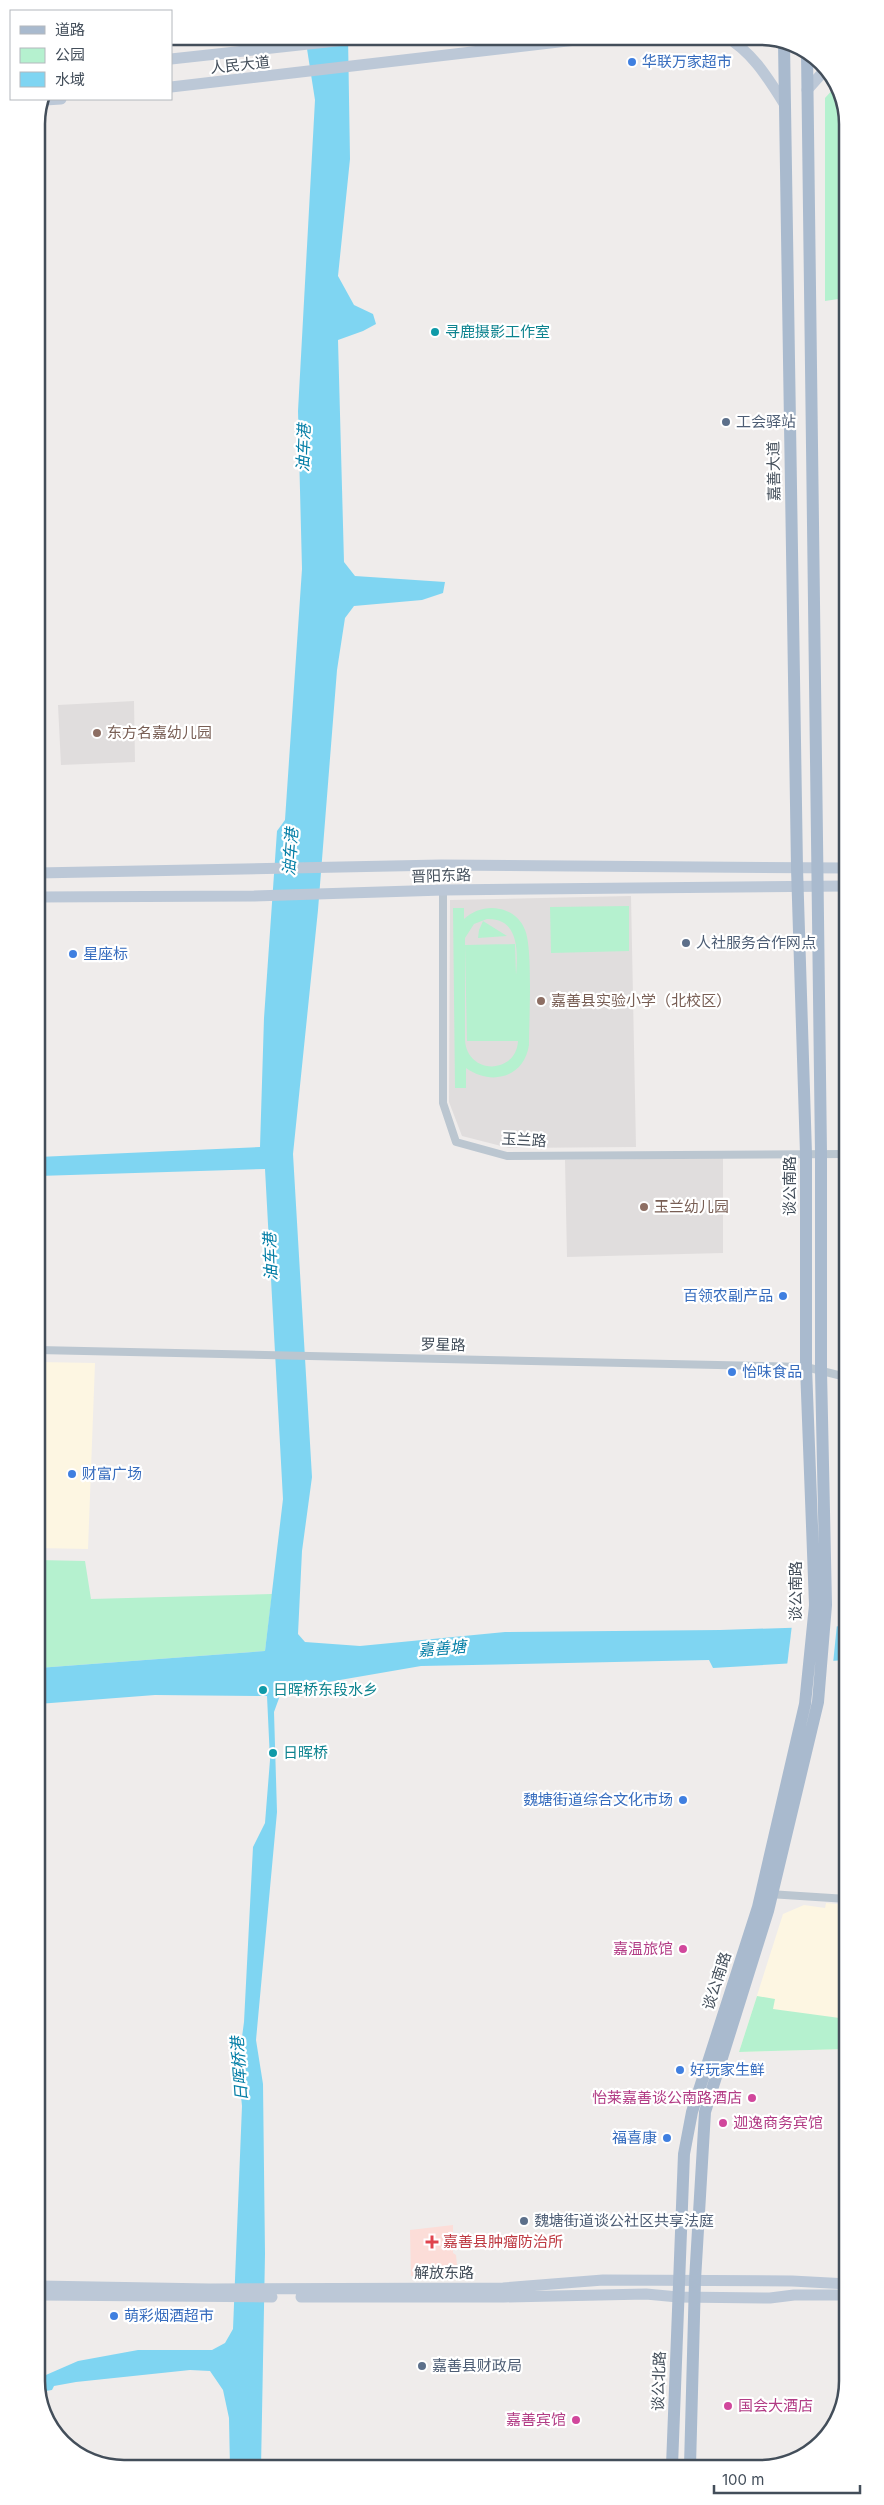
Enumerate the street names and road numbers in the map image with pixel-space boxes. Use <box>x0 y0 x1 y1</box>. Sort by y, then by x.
street label: 人民大道 <box>209 52 271 77</box>
street label: 嘉善大道 <box>763 441 784 501</box>
street label: 晋阳东路 <box>411 865 471 886</box>
street label: 玉兰路 <box>501 1129 547 1150</box>
street label: 谈公南路 <box>780 1156 799 1216</box>
street label: 罗星路 <box>420 1335 466 1354</box>
street label: 谈公南路 <box>786 1561 805 1621</box>
street label: 谈公南路 <box>698 1949 735 2012</box>
street label: 解放东路 <box>414 2263 474 2282</box>
street label: 谈公北路 <box>648 2351 669 2411</box>

